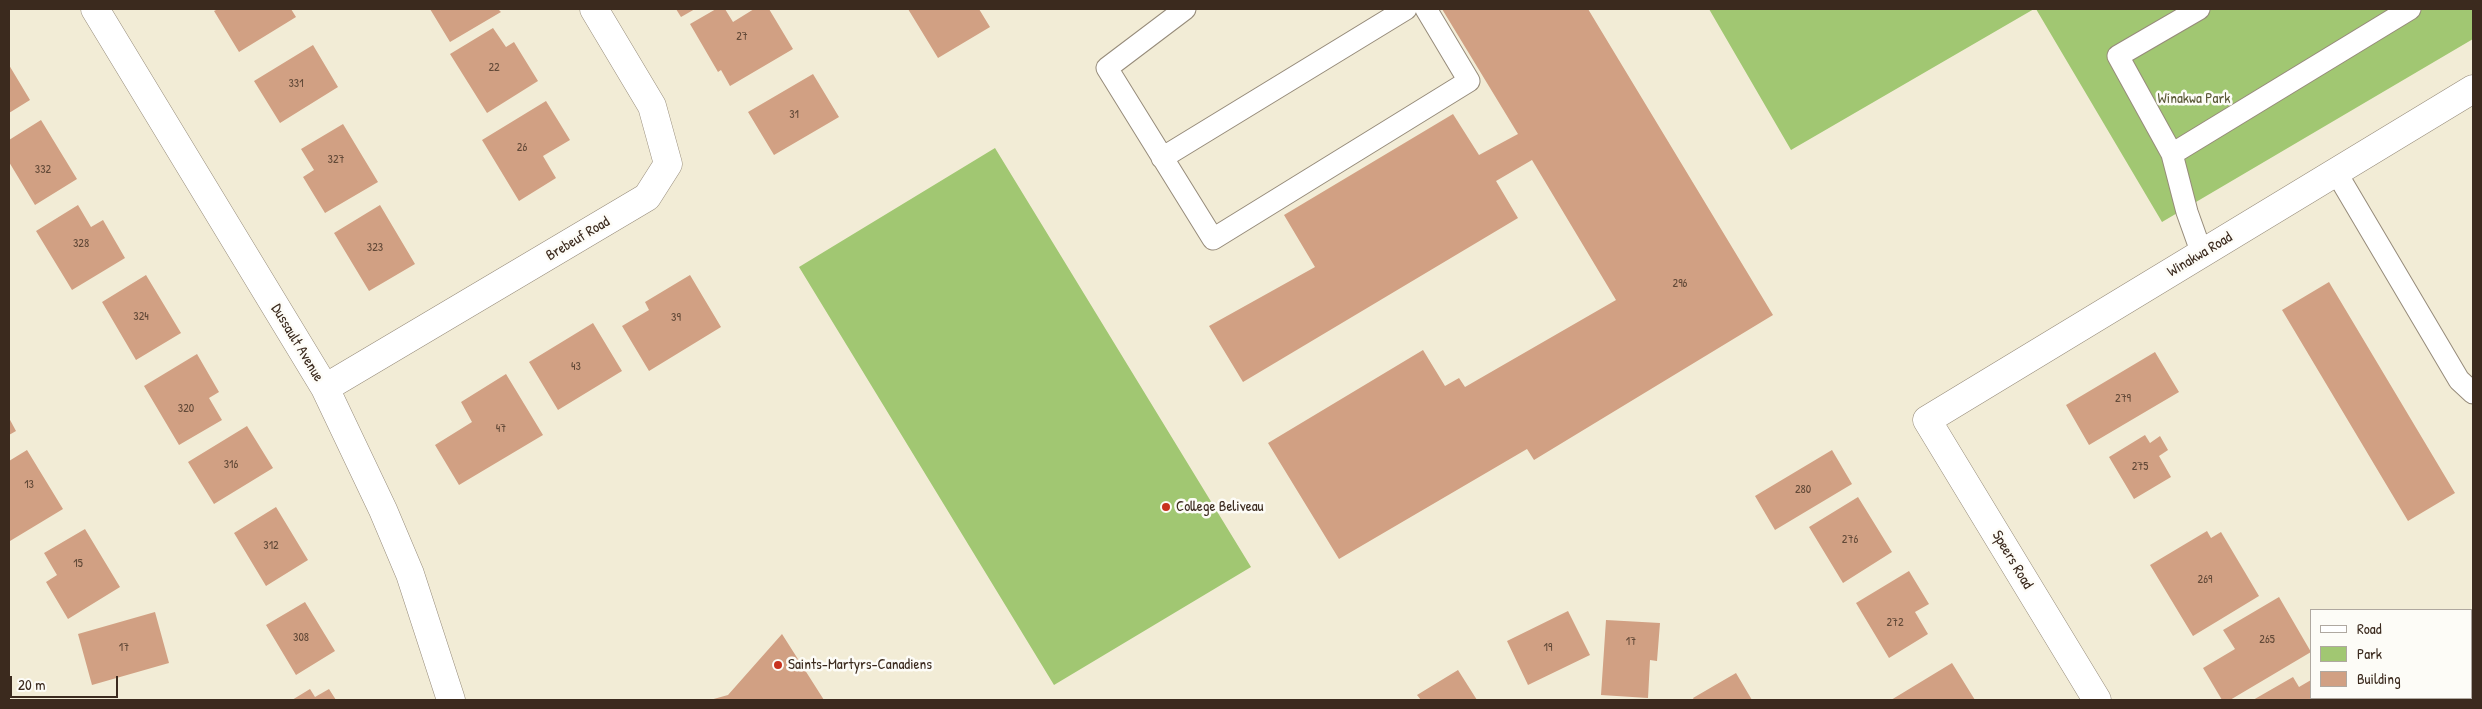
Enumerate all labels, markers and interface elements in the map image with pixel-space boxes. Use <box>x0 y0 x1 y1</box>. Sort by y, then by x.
house number: 27 <box>736 30 748 44</box>
house number: 22 <box>488 61 500 75</box>
house number: 331 <box>288 77 304 91</box>
park label: Winakwa Park <box>2158 90 2230 108</box>
house number: 31 <box>789 108 799 122</box>
house number: 26 <box>517 141 527 155</box>
house number: 327 <box>328 153 344 167</box>
house number: 332 <box>35 163 51 177</box>
street label: Brebeuf Road <box>543 213 613 265</box>
street label: Winakwa Road <box>2164 229 2236 281</box>
house number: 328 <box>73 237 89 251</box>
house number: 323 <box>367 241 383 255</box>
house number: 296 <box>1673 277 1687 291</box>
street label: Dussault Avenue <box>267 301 327 385</box>
house number: 324 <box>133 310 149 324</box>
house number: 39 <box>671 311 681 325</box>
house number: 43 <box>571 360 581 374</box>
house number: 279 <box>2115 392 2131 406</box>
house number: 320 <box>178 402 194 416</box>
house number: 47 <box>496 422 506 436</box>
house number: 316 <box>224 458 238 472</box>
house number: 275 <box>2132 460 2148 474</box>
house number: 13 <box>24 478 34 492</box>
house number: 280 <box>1795 483 1811 497</box>
place label: College Beliveau <box>1176 498 1264 516</box>
marker: College Beliveau <box>1160 501 1172 513</box>
street label: Speers Road <box>1988 528 2036 592</box>
house number: 276 <box>1842 533 1858 547</box>
house number: 312 <box>263 539 279 553</box>
house number: 15 <box>73 557 83 571</box>
house number: 269 <box>2198 573 2212 587</box>
legend <box>2310 609 2472 699</box>
house number: 272 <box>1886 616 1904 630</box>
text: Road <box>2357 618 2382 639</box>
house number: 308 <box>293 631 309 645</box>
house number: 265 <box>2259 633 2275 647</box>
house number: 17 <box>1626 635 1636 649</box>
house number: 17 <box>119 641 129 655</box>
house number: 19 <box>1544 641 1552 655</box>
text: Park <box>2357 643 2382 664</box>
place label: Saints-Martyrs-Canadiens <box>788 656 932 674</box>
marker: Saints-Martyrs-Canadiens <box>772 659 784 671</box>
scale bar <box>12 666 120 698</box>
text: Building <box>2357 668 2401 689</box>
text: 20 m <box>18 674 45 695</box>

